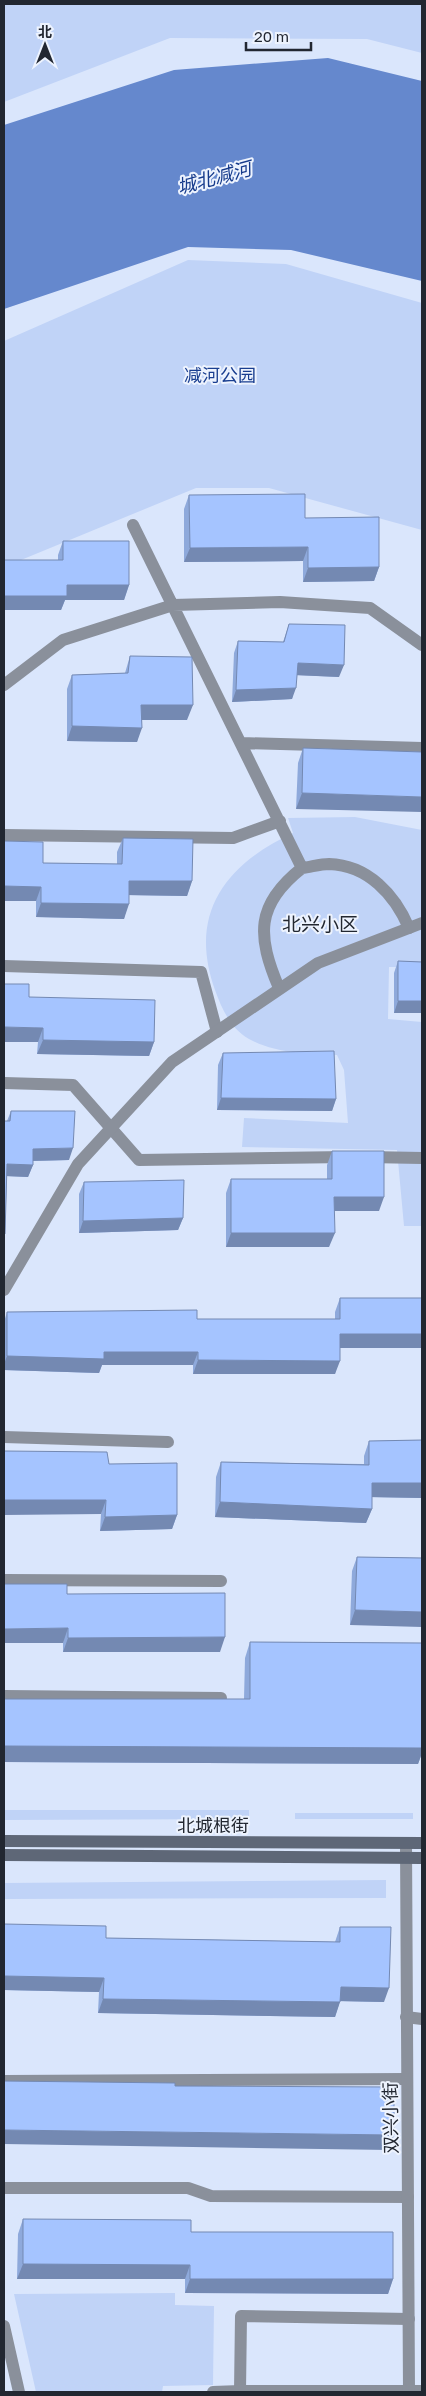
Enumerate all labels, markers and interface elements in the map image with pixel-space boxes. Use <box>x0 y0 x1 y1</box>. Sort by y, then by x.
north arrow <box>20 20 70 70</box>
scale bar <box>246 20 311 52</box>
text: 北 <box>38 23 52 40</box>
text: 20 m <box>254 27 289 45</box>
water label: 城北减河 <box>174 155 258 198</box>
park label: 减河公园 <box>184 364 256 386</box>
district label: 北兴小区 <box>282 912 358 935</box>
street label: 北城根街 <box>177 1814 249 1836</box>
street label: 双兴小街 <box>378 2082 402 2154</box>

